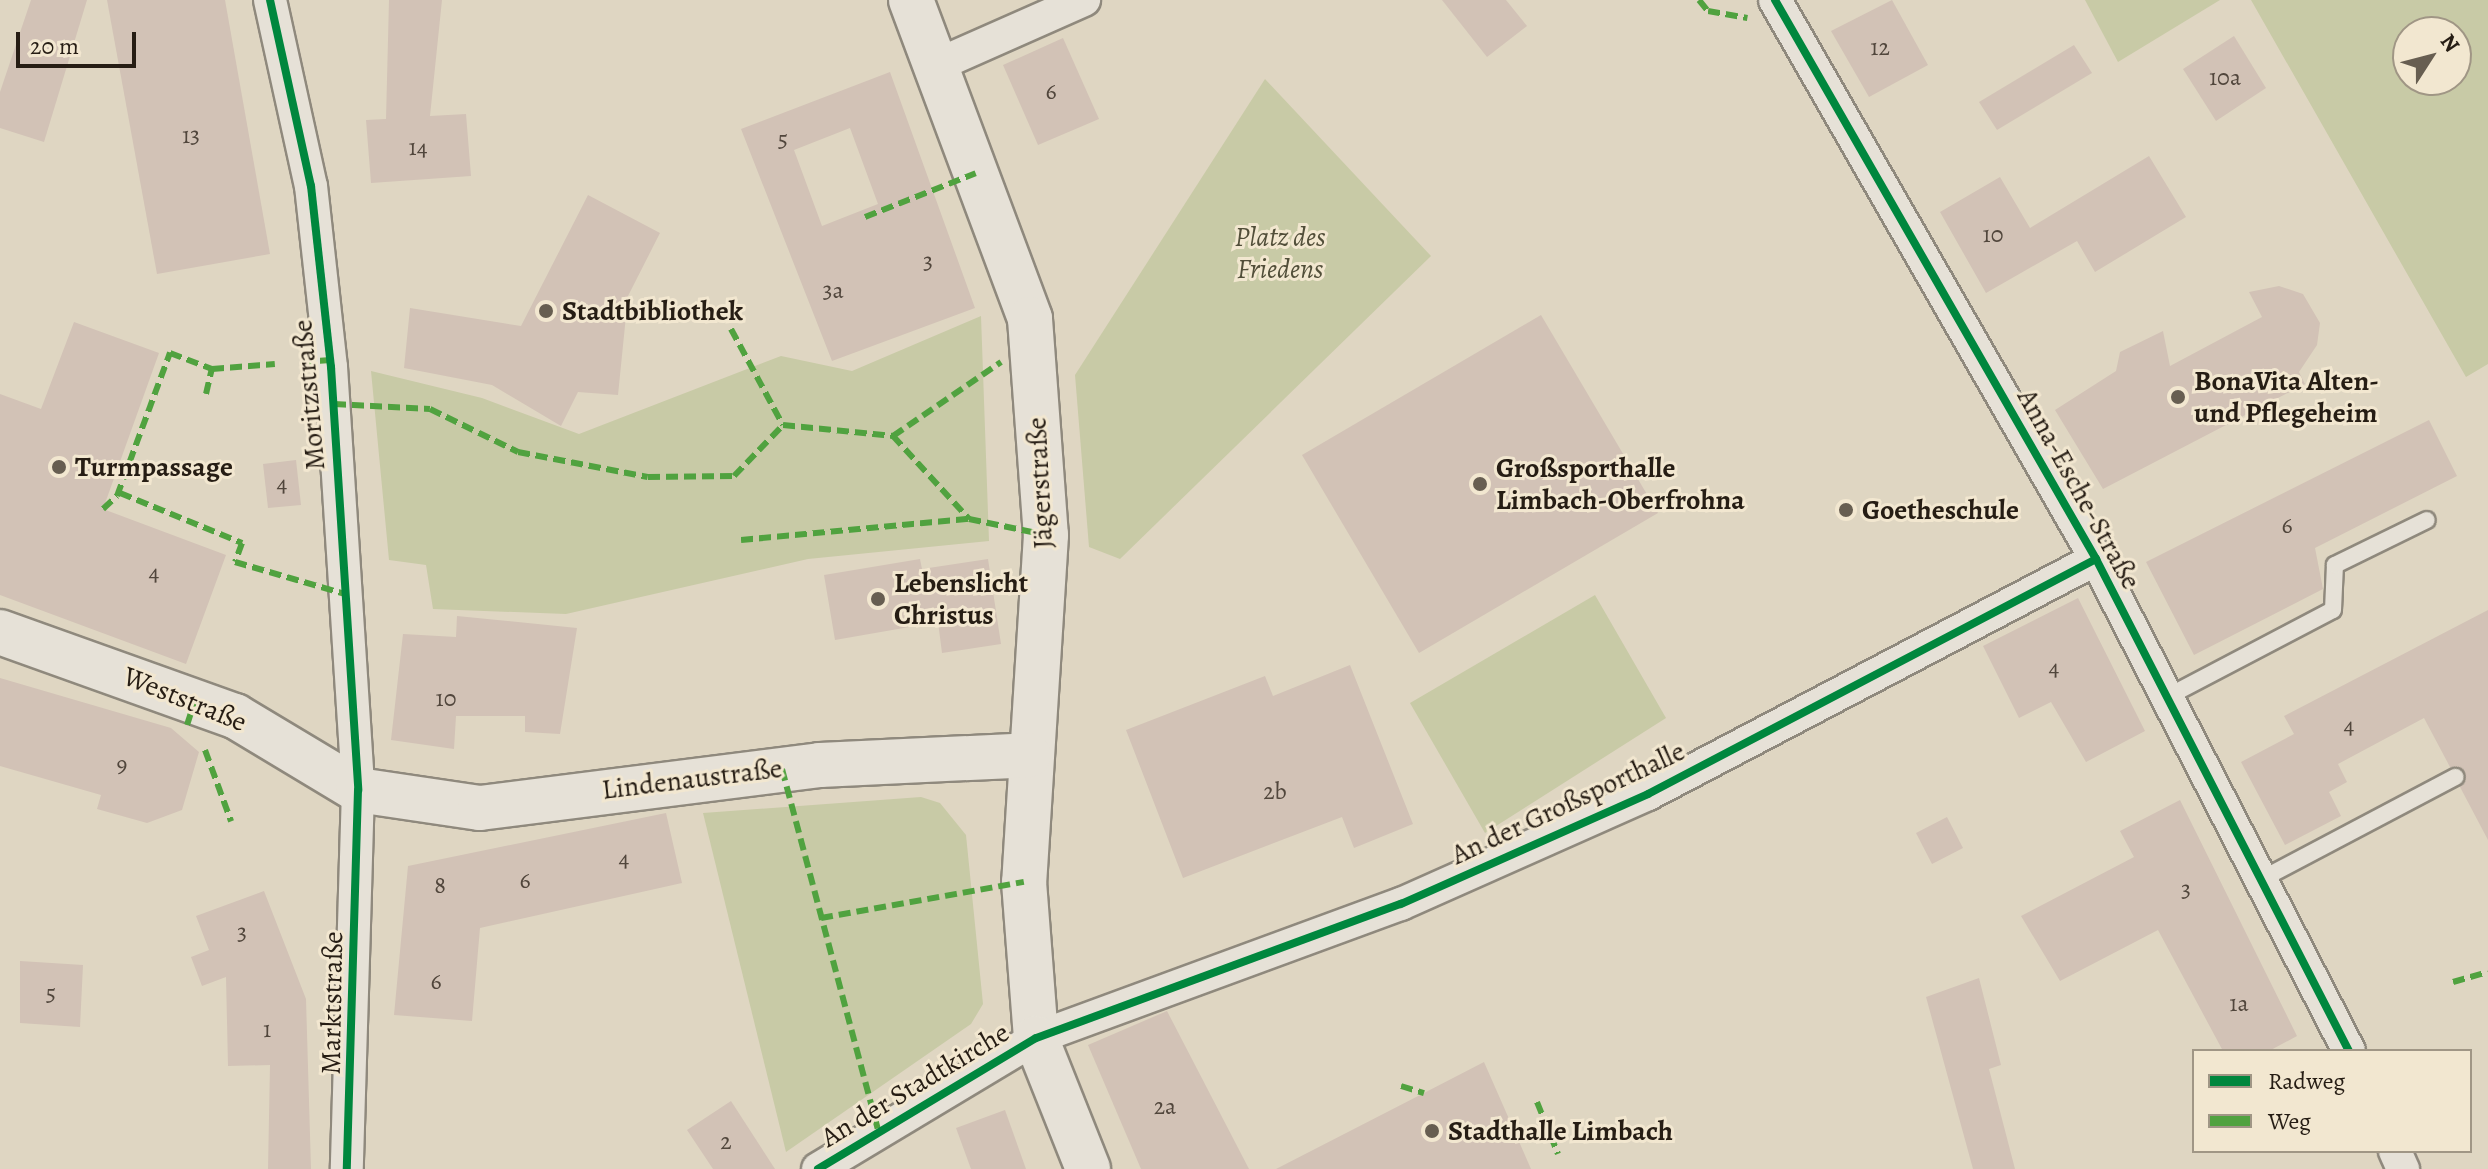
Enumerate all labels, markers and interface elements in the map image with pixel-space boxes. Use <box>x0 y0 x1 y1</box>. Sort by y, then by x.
scale bar <box>20 16 140 66</box>
north arrow <box>2392 16 2472 96</box>
text: N <box>2433 28 2467 58</box>
text: 20 m <box>30 30 79 62</box>
house number: 12 <box>1870 34 1890 62</box>
house number: 10a <box>2209 64 2241 92</box>
house number: 6 <box>1045 78 1057 106</box>
house number: 13 <box>182 122 200 150</box>
house number: 5 <box>778 126 788 154</box>
house number: 14 <box>408 134 428 162</box>
park label: Platz des Friedens <box>1234 220 1326 286</box>
house number: 10 <box>1983 221 2003 249</box>
house number: 3 <box>923 248 933 276</box>
house number: 3a <box>822 277 844 305</box>
place label: Stadtbibliothek <box>562 294 743 328</box>
marker: Stadtbibliothek <box>537 302 555 320</box>
street label: Moritzstraße <box>286 318 332 472</box>
place label: BonaVita Alten- und Pflegeheim <box>2194 364 2379 430</box>
street label: Anna-Esche-Straße <box>2010 383 2148 595</box>
marker: BonaVita Alten- und Pflegeheim <box>2169 388 2187 406</box>
street label: Jägerstraße <box>1020 416 1060 550</box>
place label: Turmpassage <box>75 450 233 484</box>
place label: Großsporthalle Limbach-Oberfrohna <box>1496 451 1745 517</box>
marker: Turmpassage <box>50 458 68 476</box>
house number: 4 <box>277 470 287 498</box>
marker: Großsporthalle Limbach-Oberfrohna <box>1471 475 1489 493</box>
place label: Goetheschule <box>1862 493 2019 527</box>
marker: Goetheschule <box>1837 501 1855 519</box>
house number: 6 <box>2281 512 2293 540</box>
house number: 4 <box>149 559 159 587</box>
place label: Lebenslicht Christus <box>894 566 1028 632</box>
marker: Lebenslicht Christus <box>869 590 887 608</box>
house number: 4 <box>2049 654 2059 682</box>
street label: Weststraße <box>118 659 252 739</box>
house number: 10 <box>436 685 456 713</box>
house number: 4 <box>2344 712 2354 740</box>
street label: An der Großsporthalle <box>1446 734 1690 872</box>
house number: 9 <box>117 751 127 779</box>
street label: Lindenaustraße <box>600 751 784 807</box>
house number: 2b <box>1263 778 1287 806</box>
house number: 4 <box>619 845 629 873</box>
house number: 6 <box>519 867 531 895</box>
house number: 8 <box>434 872 446 900</box>
house number: 3 <box>2181 876 2191 904</box>
house number: 3 <box>237 919 247 947</box>
street label: Marktstraße <box>314 931 350 1075</box>
house number: 6 <box>430 968 442 996</box>
house number: 5 <box>46 980 56 1008</box>
house number: 1a <box>2229 990 2249 1018</box>
house number: 1 <box>263 1016 271 1044</box>
street label: An der Stadtkirche <box>815 1016 1015 1154</box>
legend <box>2192 1049 2472 1153</box>
text: Radweg <box>2268 1065 2345 1097</box>
house number: 2a <box>1154 1093 1176 1121</box>
text: Weg <box>2268 1105 2311 1137</box>
place label: Stadthalle Limbach <box>1448 1114 1673 1148</box>
marker: Stadthalle Limbach <box>1423 1122 1441 1140</box>
house number: 2 <box>720 1128 732 1156</box>

